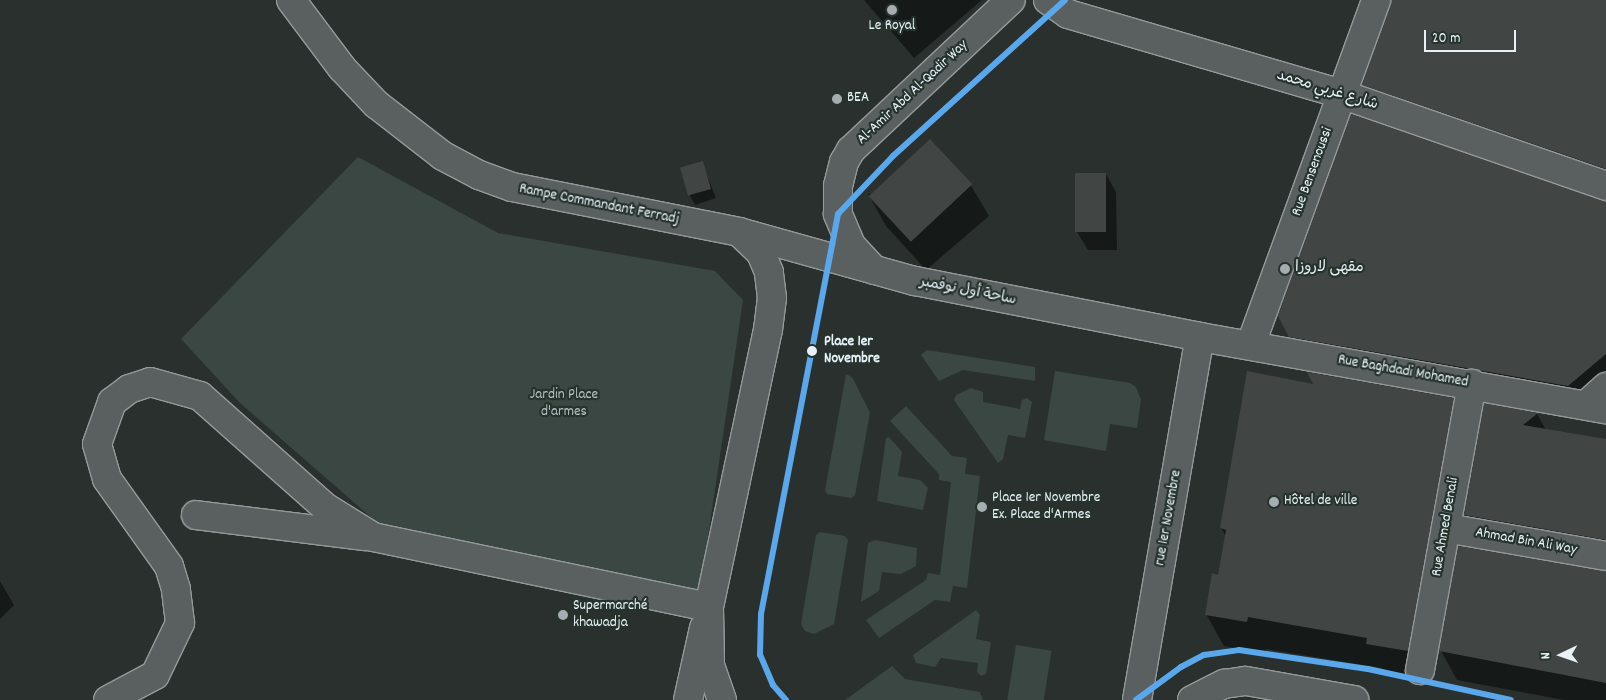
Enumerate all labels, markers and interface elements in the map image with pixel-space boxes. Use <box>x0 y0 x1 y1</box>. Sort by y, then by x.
marker: Le Royal <box>886 4 898 16</box>
place label: Le Royal <box>869 18 915 36</box>
scale bar <box>1426 20 1518 52</box>
text: 20 m <box>1432 28 1460 50</box>
street label: Al-Amir Abd Al-Qadir Way <box>854 37 972 149</box>
street label: شارع غربي محمد <box>1274 67 1380 115</box>
place label: BEA <box>847 90 869 108</box>
marker: BEA <box>831 93 843 105</box>
street label: Rue Bensenoussi <box>1289 125 1337 219</box>
street label: Rampe Commandant Ferradj <box>517 181 681 229</box>
place label: مقهى لاروزا <box>1295 260 1364 278</box>
marker: مقهى لاروزا <box>1279 263 1291 275</box>
street label: ساحة أول نوفمبر <box>918 274 1018 310</box>
place label: Place 1er Novembre <box>824 333 880 368</box>
marker: Place 1er Novembre <box>803 342 821 360</box>
street label: Rue Baghdadi Mohamed <box>1336 352 1470 392</box>
park label: Jardin Place d'armes <box>530 386 598 421</box>
street label: rue 1er Novembre <box>1152 469 1186 567</box>
street label: Rue Ahmed Benali <box>1428 476 1464 578</box>
place label: Place 1er Novembre Ex. Place d'Armes <box>992 489 1100 524</box>
place label: Hôtel de ville <box>1284 493 1357 511</box>
marker: Hôtel de ville <box>1268 496 1280 508</box>
marker: Place 1er Novembre Ex. Place d'Armes <box>976 501 988 513</box>
street label: Ahmad Bin Ali Way <box>1474 524 1578 560</box>
place label: Supermarché khawadja <box>573 597 647 632</box>
marker: Supermarché khawadja <box>557 609 569 621</box>
north arrow <box>1536 630 1586 680</box>
text: N <box>1536 652 1556 660</box>

